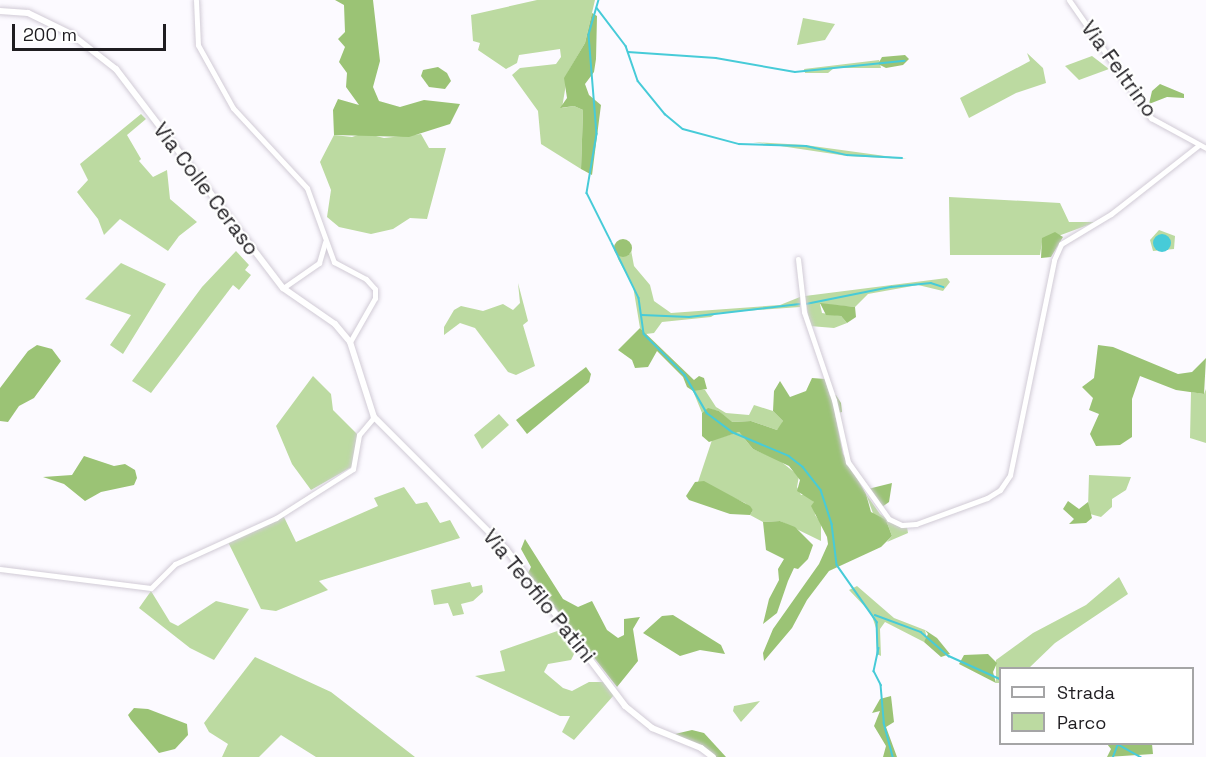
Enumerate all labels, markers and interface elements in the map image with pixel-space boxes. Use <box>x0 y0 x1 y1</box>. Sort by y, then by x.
scale bar <box>15 12 170 50</box>
street label: Via Feltrino <box>1076 16 1162 122</box>
text: 200 m <box>23 23 77 46</box>
street label: Via Colle Ceraso <box>148 118 264 260</box>
street label: Via Teofilo Patini <box>477 524 601 668</box>
legend <box>999 667 1194 745</box>
text: Strada <box>1057 681 1115 704</box>
text: Parco <box>1057 711 1106 734</box>

